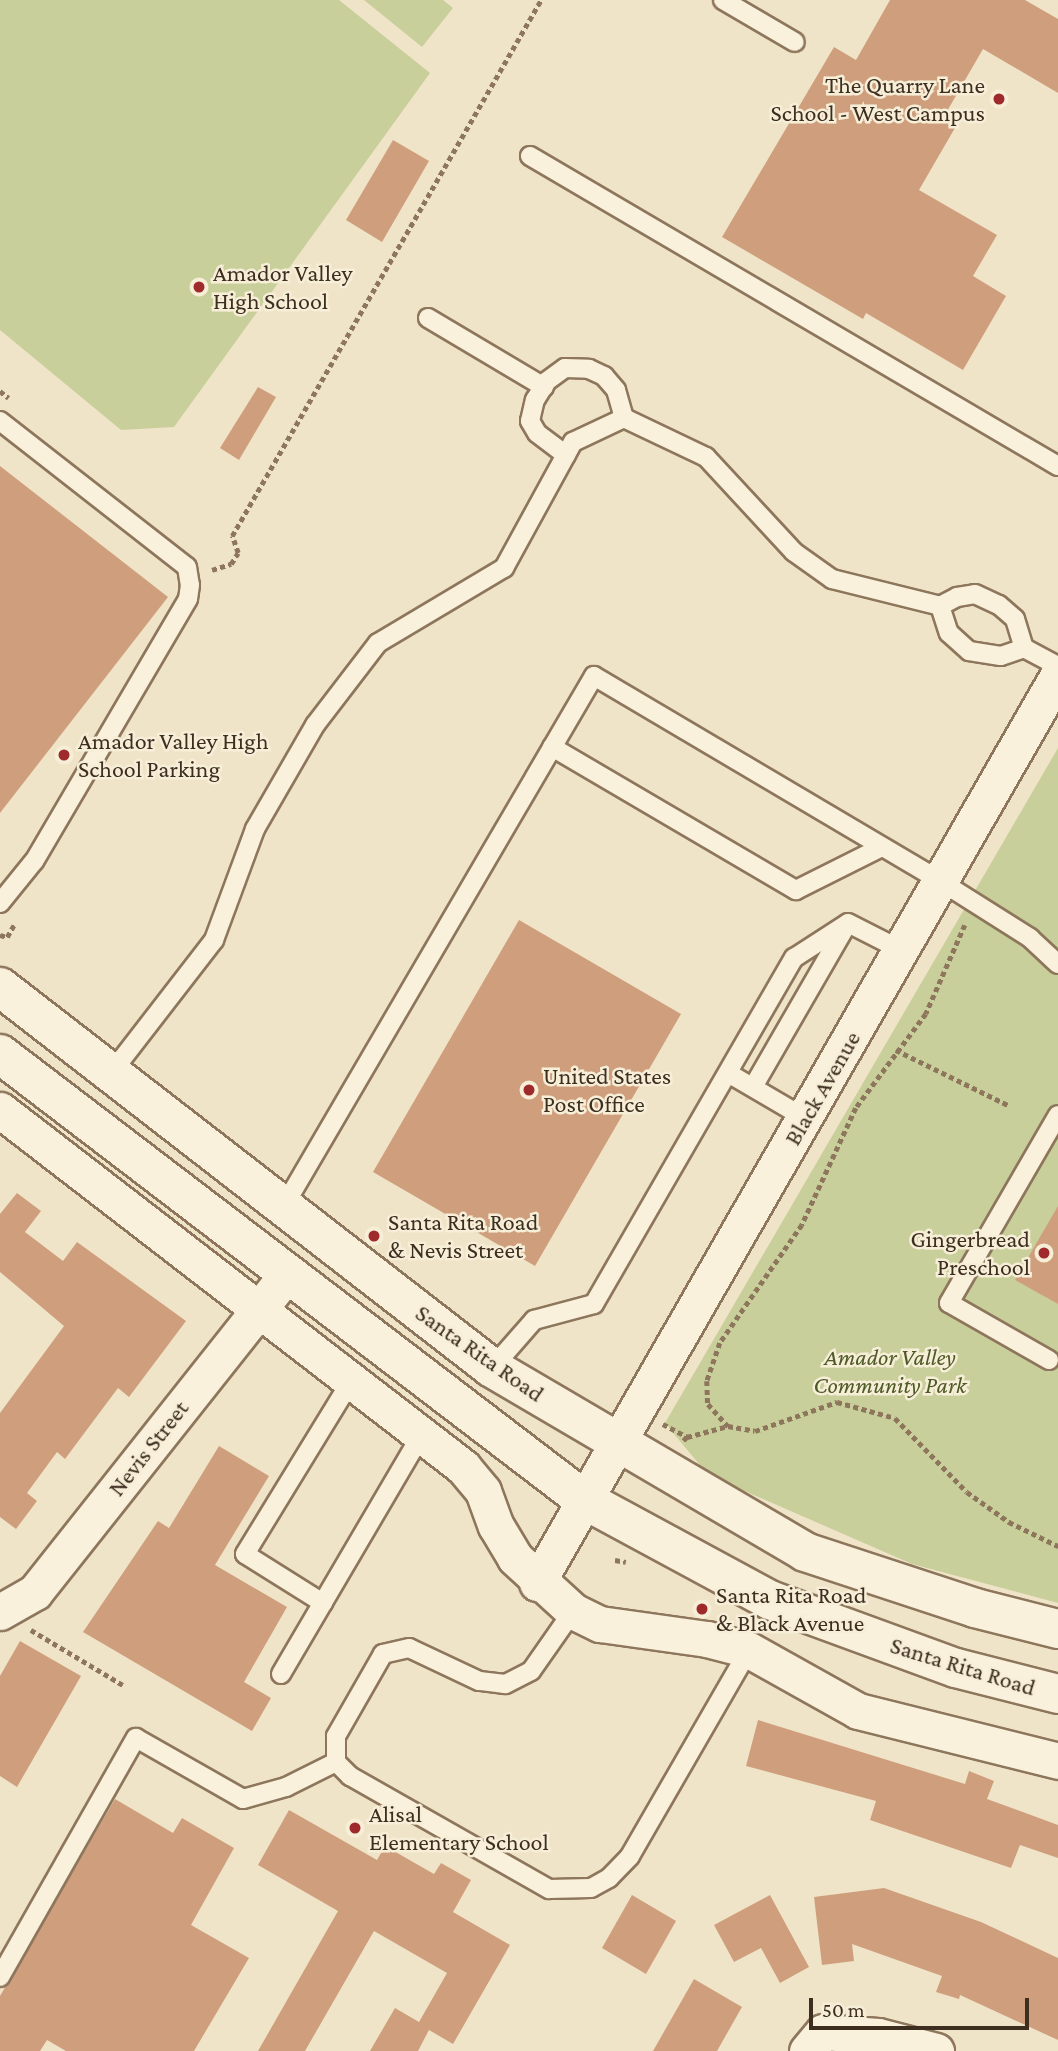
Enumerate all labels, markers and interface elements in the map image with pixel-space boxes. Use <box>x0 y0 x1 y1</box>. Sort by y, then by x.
place label: The Quarry Lane School - West Campus <box>771 71 985 127</box>
marker: The Quarry Lane School - West Campus <box>991 91 1007 107</box>
place label: Amador Valley High School <box>213 259 352 315</box>
marker: Amador Valley High School <box>191 279 207 295</box>
place label: Amador Valley High School Parking <box>78 727 269 783</box>
marker: Amador Valley High School Parking <box>56 747 72 763</box>
street label: Black Avenue <box>778 1026 866 1150</box>
place label: United States Post Office <box>543 1062 671 1118</box>
marker: United States Post Office <box>521 1082 537 1098</box>
place label: Santa Rita Road & Nevis Street <box>388 1208 538 1264</box>
place label: Gingerbread Preschool <box>911 1225 1030 1281</box>
marker: Santa Rita Road & Nevis Street <box>366 1228 382 1244</box>
marker: Gingerbread Preschool <box>1036 1245 1052 1261</box>
street label: Santa Rita Road <box>410 1298 550 1408</box>
park label: Amador Valley Community Park <box>813 1343 967 1399</box>
street label: Nevis Street <box>102 1394 194 1502</box>
place label: Santa Rita Road & Black Avenue <box>716 1581 866 1637</box>
marker: Santa Rita Road & Black Avenue <box>694 1601 710 1617</box>
street label: Santa Rita Road <box>887 1630 1039 1702</box>
place label: Alisal Elementary School <box>369 1800 549 1856</box>
marker: Alisal Elementary School <box>347 1820 363 1836</box>
scale bar <box>813 1984 1034 2028</box>
text: 50 m <box>822 1998 865 2022</box>

